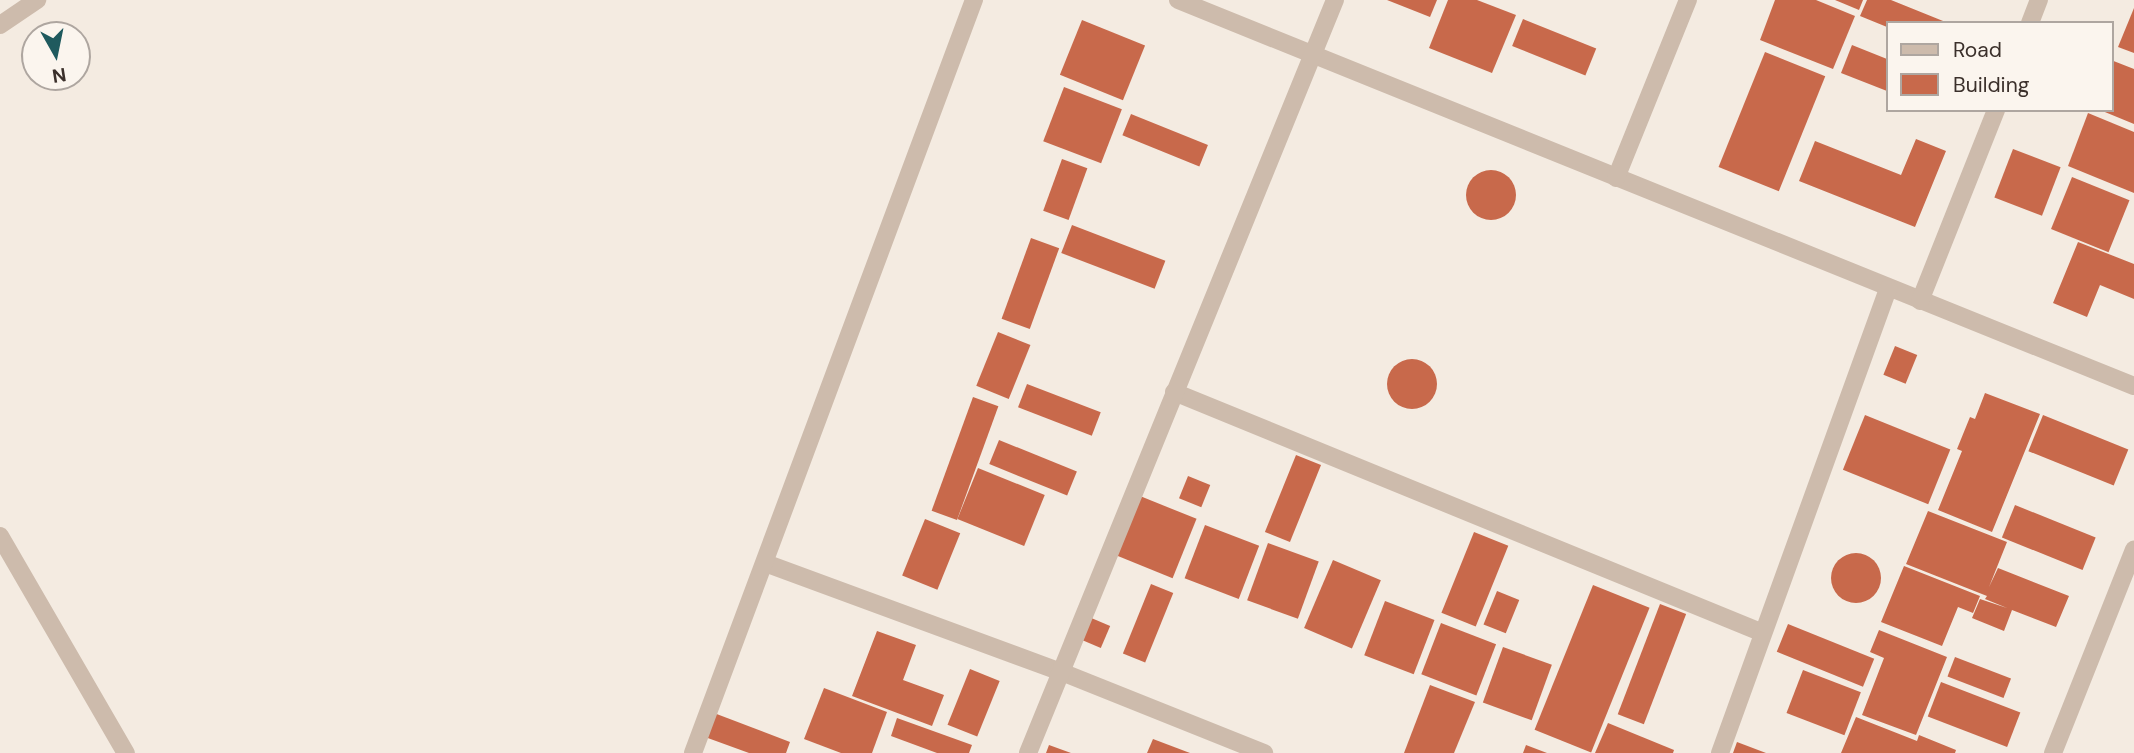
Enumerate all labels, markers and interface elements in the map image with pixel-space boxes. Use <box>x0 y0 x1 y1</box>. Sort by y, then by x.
north arrow <box>21 21 91 91</box>
legend <box>1885 21 2113 112</box>
text: Road <box>1953 36 2002 64</box>
text: N <box>50 62 68 89</box>
text: Building <box>1953 71 2029 99</box>

